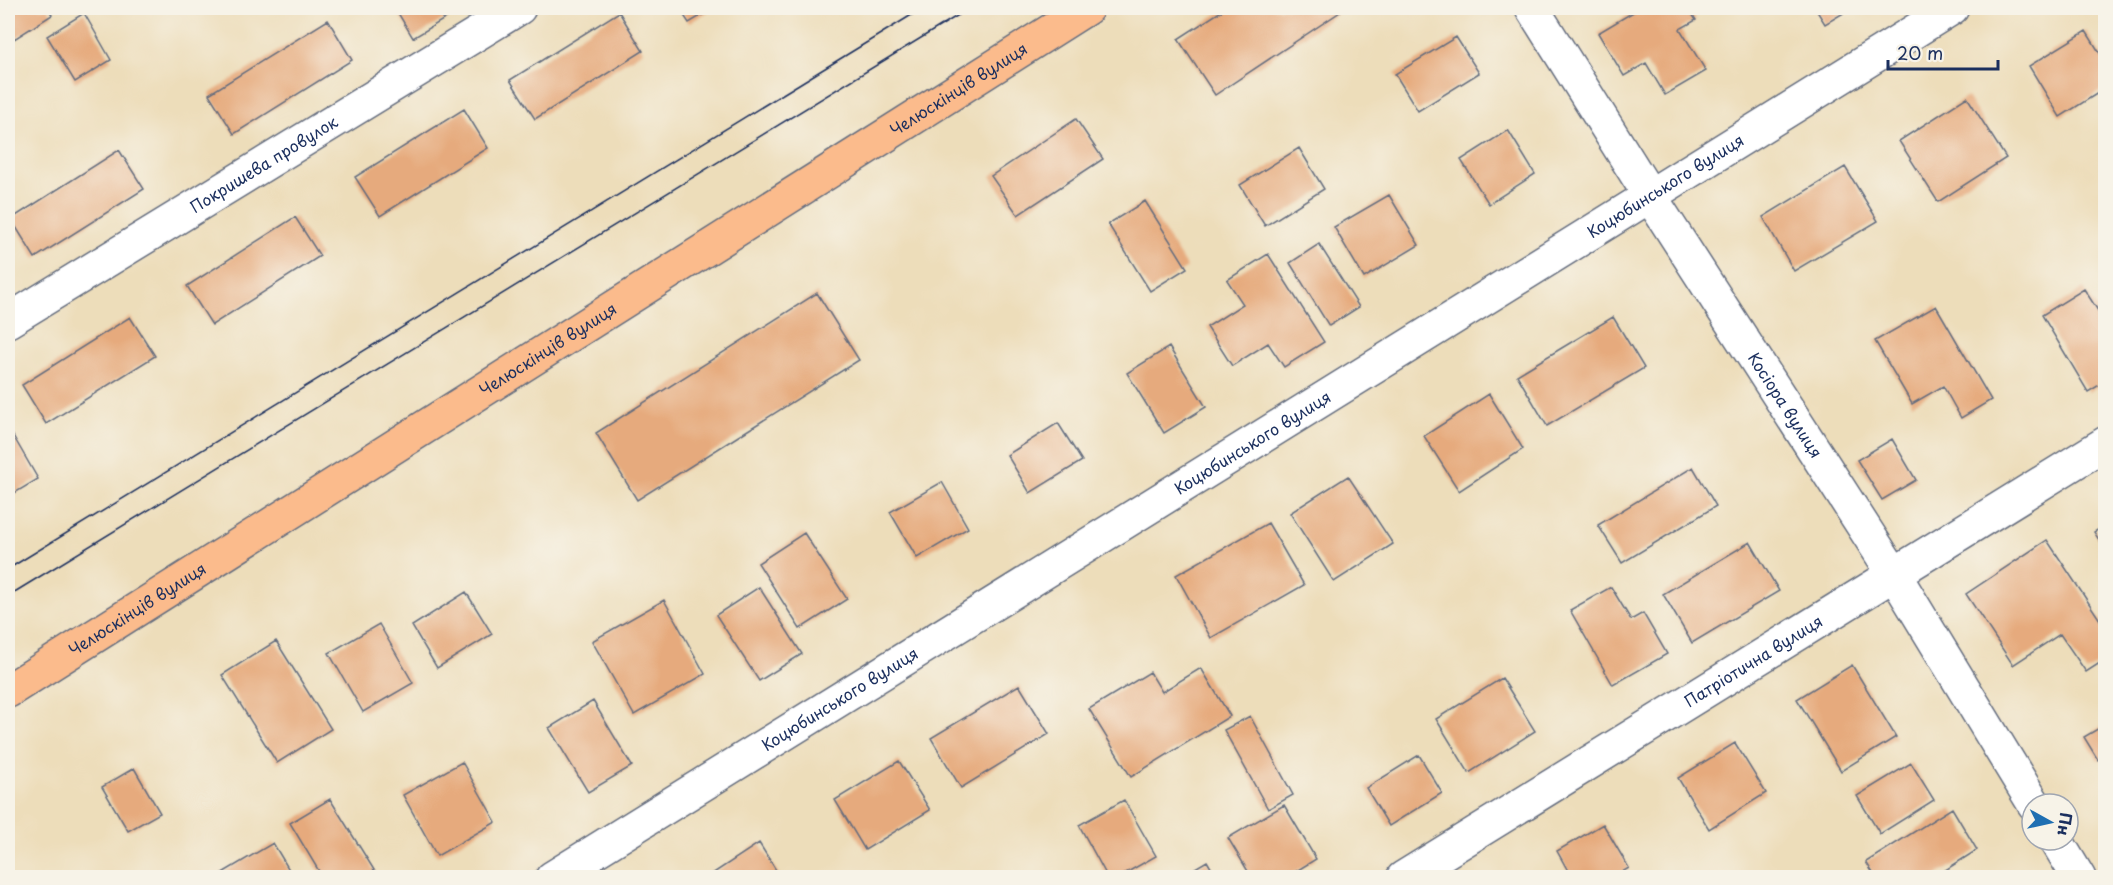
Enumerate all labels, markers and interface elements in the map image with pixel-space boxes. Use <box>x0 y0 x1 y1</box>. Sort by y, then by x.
scale bar <box>1888 33 1998 71</box>
street label: Челюскінців вулиця <box>885 36 1032 141</box>
text: 20 m <box>1897 39 1943 66</box>
street label: Покришева провулок <box>185 109 342 218</box>
street label: Коцюбинського вулиця <box>1582 127 1748 243</box>
street label: Челюскінців вулиця <box>474 296 621 401</box>
street label: Косіора вулиця <box>1743 347 1829 462</box>
street label: Коцюбинського вулиця <box>1169 384 1335 499</box>
street label: Челюскінців вулиця <box>63 556 210 661</box>
street label: Патріотична вулиця <box>1679 608 1827 712</box>
street label: Коцюбинського вулиця <box>756 640 922 756</box>
north arrow <box>2020 792 2080 852</box>
text: Пн <box>2052 811 2079 837</box>

